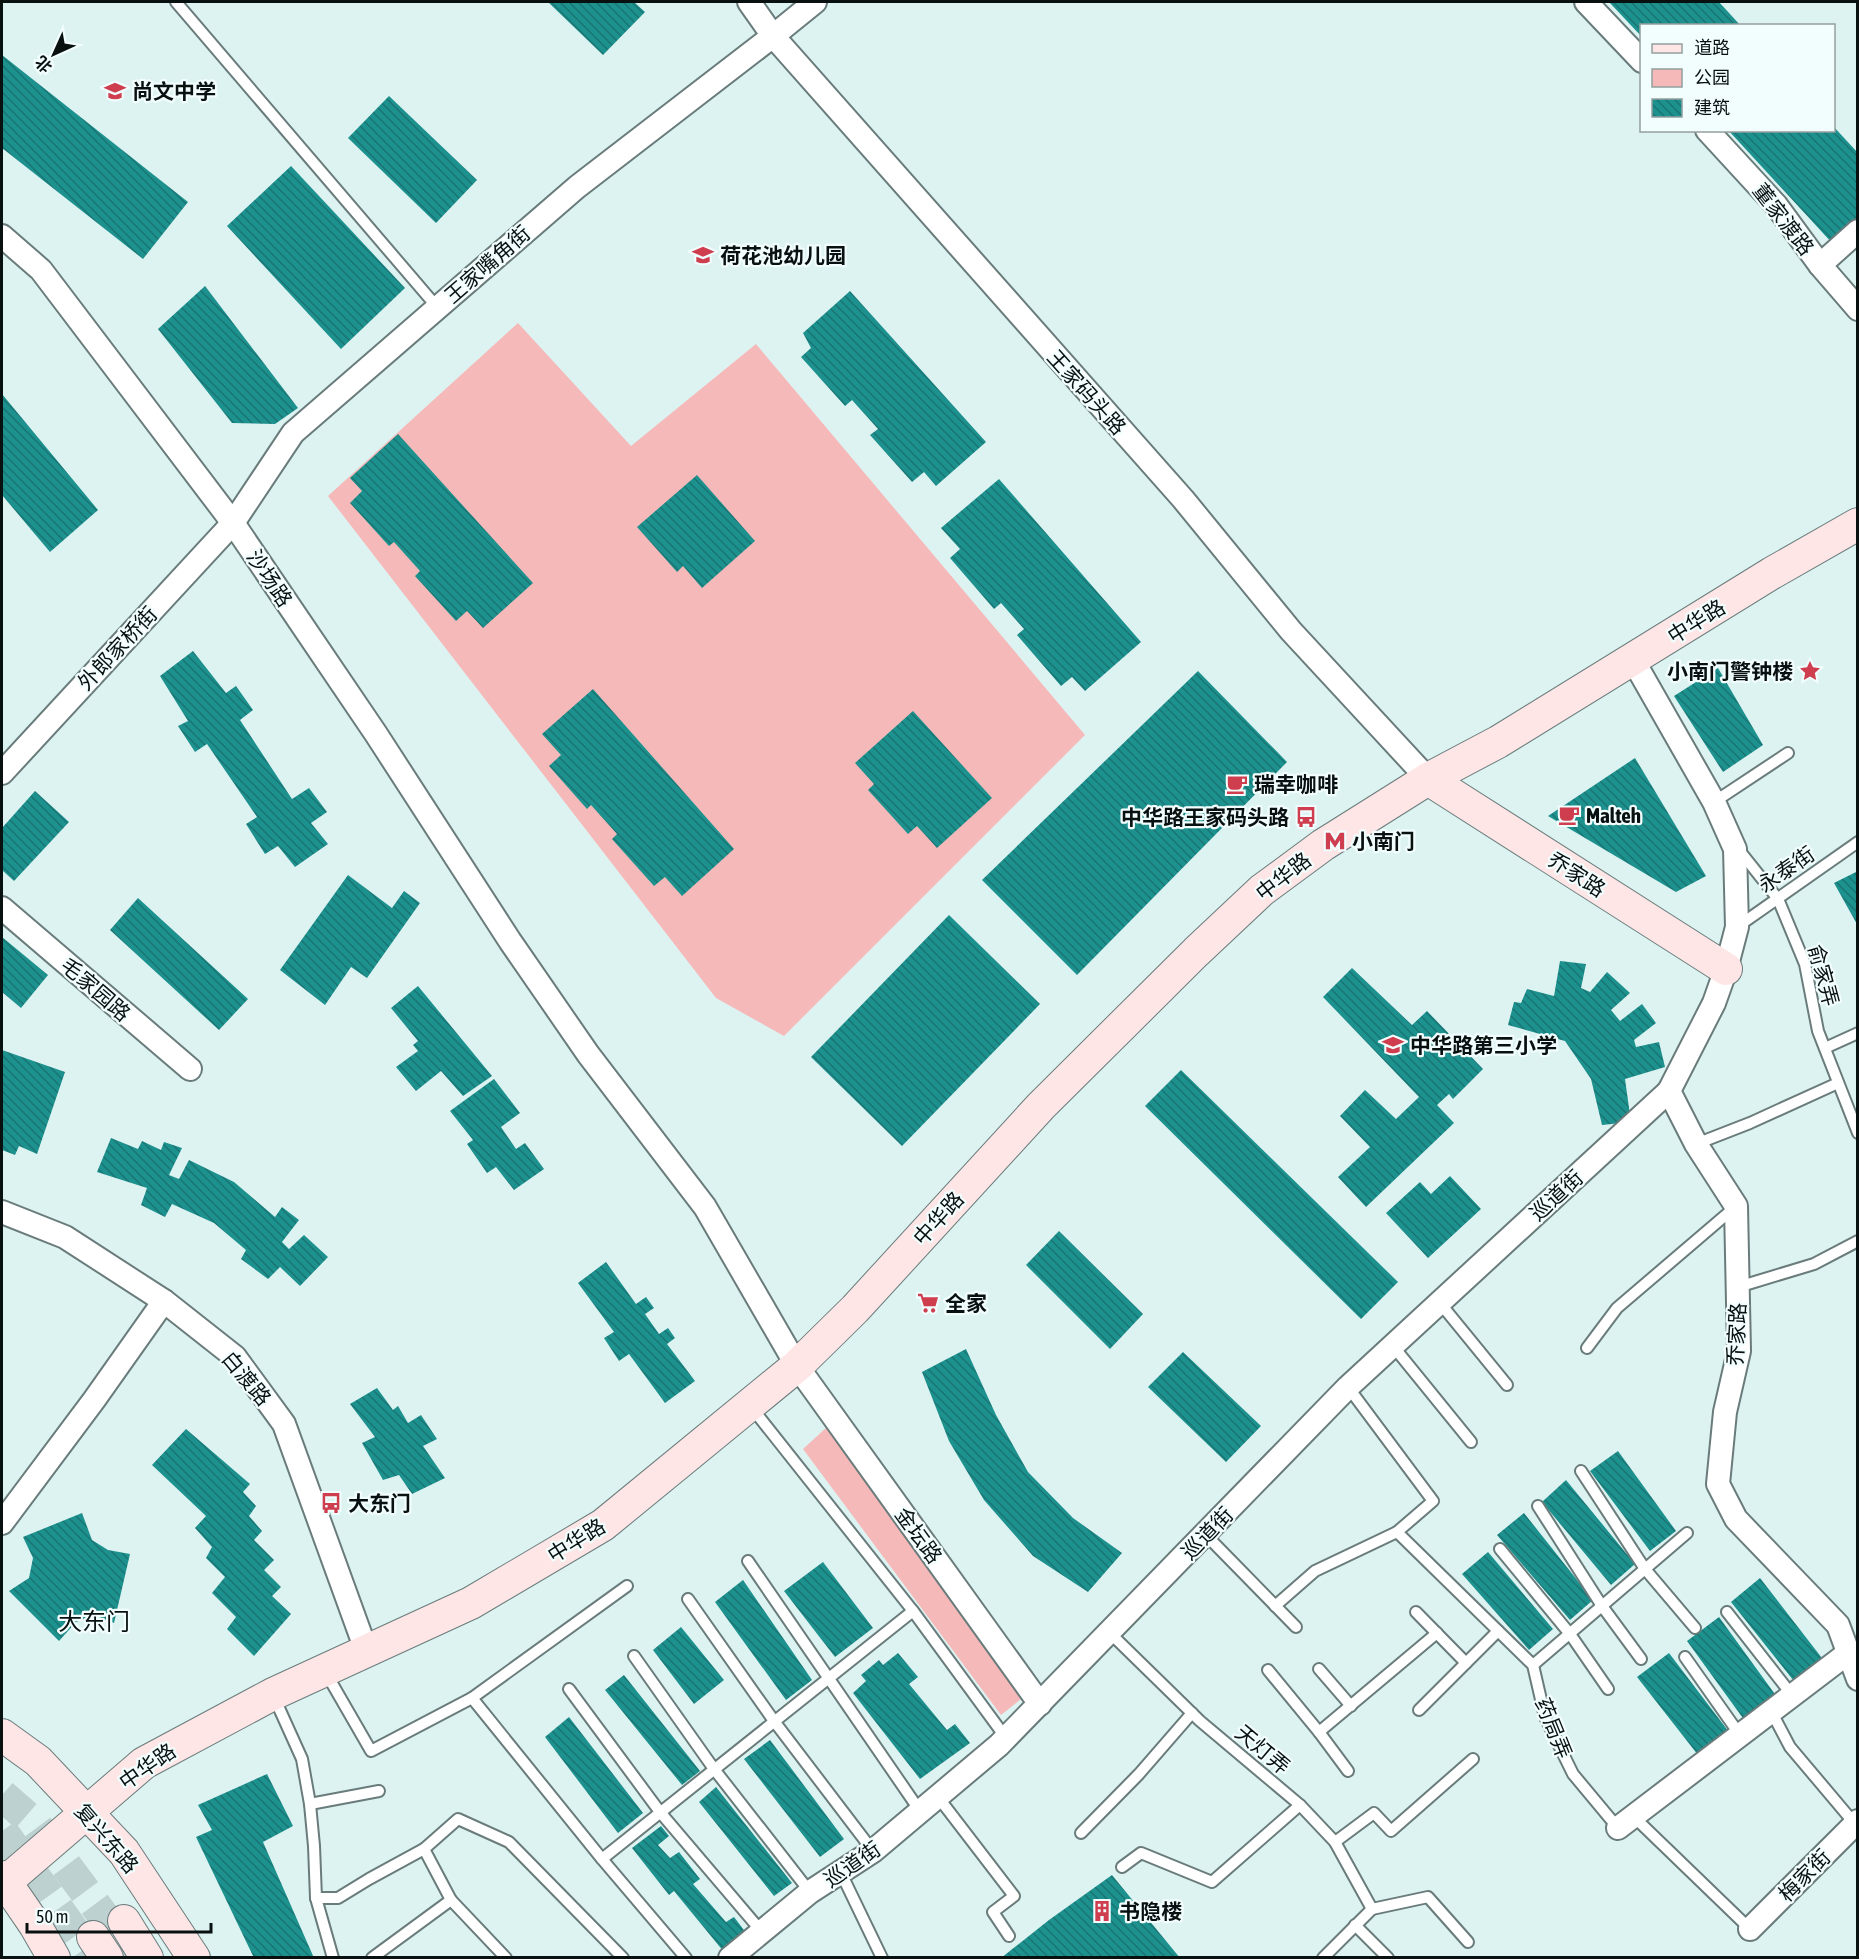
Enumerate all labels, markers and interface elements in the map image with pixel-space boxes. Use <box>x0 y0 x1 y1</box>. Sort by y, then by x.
north arrow <box>24 24 84 84</box>
legend <box>1640 24 1835 132</box>
text: 道路 <box>1694 37 1730 58</box>
text: 北 <box>31 53 55 77</box>
text: 公园 <box>1694 67 1730 88</box>
school or university icon: 尚文中学 <box>103 79 127 103</box>
place label: 尚文中学 <box>132 79 216 103</box>
text: 建筑 <box>1694 97 1730 118</box>
street label: 董家渡路 <box>1749 179 1819 259</box>
street label: 王家嘴角街 <box>440 221 534 307</box>
school or university icon: 荷花池幼儿园 <box>691 243 715 267</box>
place label: 荷花池幼儿园 <box>720 243 846 267</box>
street label: 王家码头路 <box>1043 345 1131 439</box>
street label: 沙场路 <box>242 545 298 611</box>
street label: 中华路 <box>1663 594 1729 648</box>
street label: 外郎家桥街 <box>72 601 162 695</box>
place label: 小南门警钟楼 <box>1667 659 1793 683</box>
place icon: 小南门警钟楼 <box>1798 659 1822 683</box>
cafe icon: 瑞幸咖啡 <box>1225 772 1249 796</box>
place label: 瑞幸咖啡 <box>1254 772 1338 796</box>
cafe icon: Malteh <box>1557 803 1581 827</box>
place label: Malteh <box>1586 803 1641 827</box>
place label: 中华路王家码头路 <box>1121 805 1289 829</box>
bus stop icon: 中华路王家码头路 <box>1294 805 1318 829</box>
metro station icon: 小南门 <box>1323 829 1347 853</box>
place label: 小南门 <box>1352 829 1415 853</box>
street label: 永泰街 <box>1753 841 1819 897</box>
street label: 中华路 <box>1251 847 1315 905</box>
street label: 乔家路 <box>1544 847 1610 901</box>
street label: 俞家弄 <box>1804 941 1844 1009</box>
street label: 毛家园路 <box>56 952 136 1026</box>
school or university icon: 中华路第三小学 <box>1381 1033 1405 1057</box>
place label: 中华路第三小学 <box>1410 1033 1557 1057</box>
street label: 巡道街 <box>1525 1165 1587 1225</box>
street label: 中华路 <box>908 1187 968 1249</box>
supermarket icon: 全家 <box>916 1291 940 1315</box>
place label: 全家 <box>945 1291 987 1315</box>
street label: 乔家路 <box>1722 1302 1750 1366</box>
street label: 白渡路 <box>218 1346 276 1410</box>
bus stop icon: 大东门 <box>319 1491 343 1515</box>
place label: 大东门 <box>348 1491 411 1515</box>
street label: 金坛路 <box>891 1502 947 1568</box>
street label: 巡道街 <box>1176 1502 1238 1564</box>
street label: 中华路 <box>543 1513 609 1567</box>
district label: 大东门 <box>58 1608 130 1635</box>
street label: 药局弄 <box>1531 1694 1577 1762</box>
street label: 天灯弄 <box>1231 1720 1295 1778</box>
street label: 中华路 <box>114 1738 180 1794</box>
street label: 复兴东路 <box>70 1798 144 1878</box>
street label: 巡道街 <box>819 1836 885 1892</box>
street label: 梅家街 <box>1773 1844 1835 1906</box>
scale bar <box>27 1896 212 1934</box>
building icon: 书隐楼 <box>1090 1899 1114 1923</box>
place label: 书隐楼 <box>1119 1899 1182 1923</box>
text: 50 m <box>36 1906 68 1927</box>

